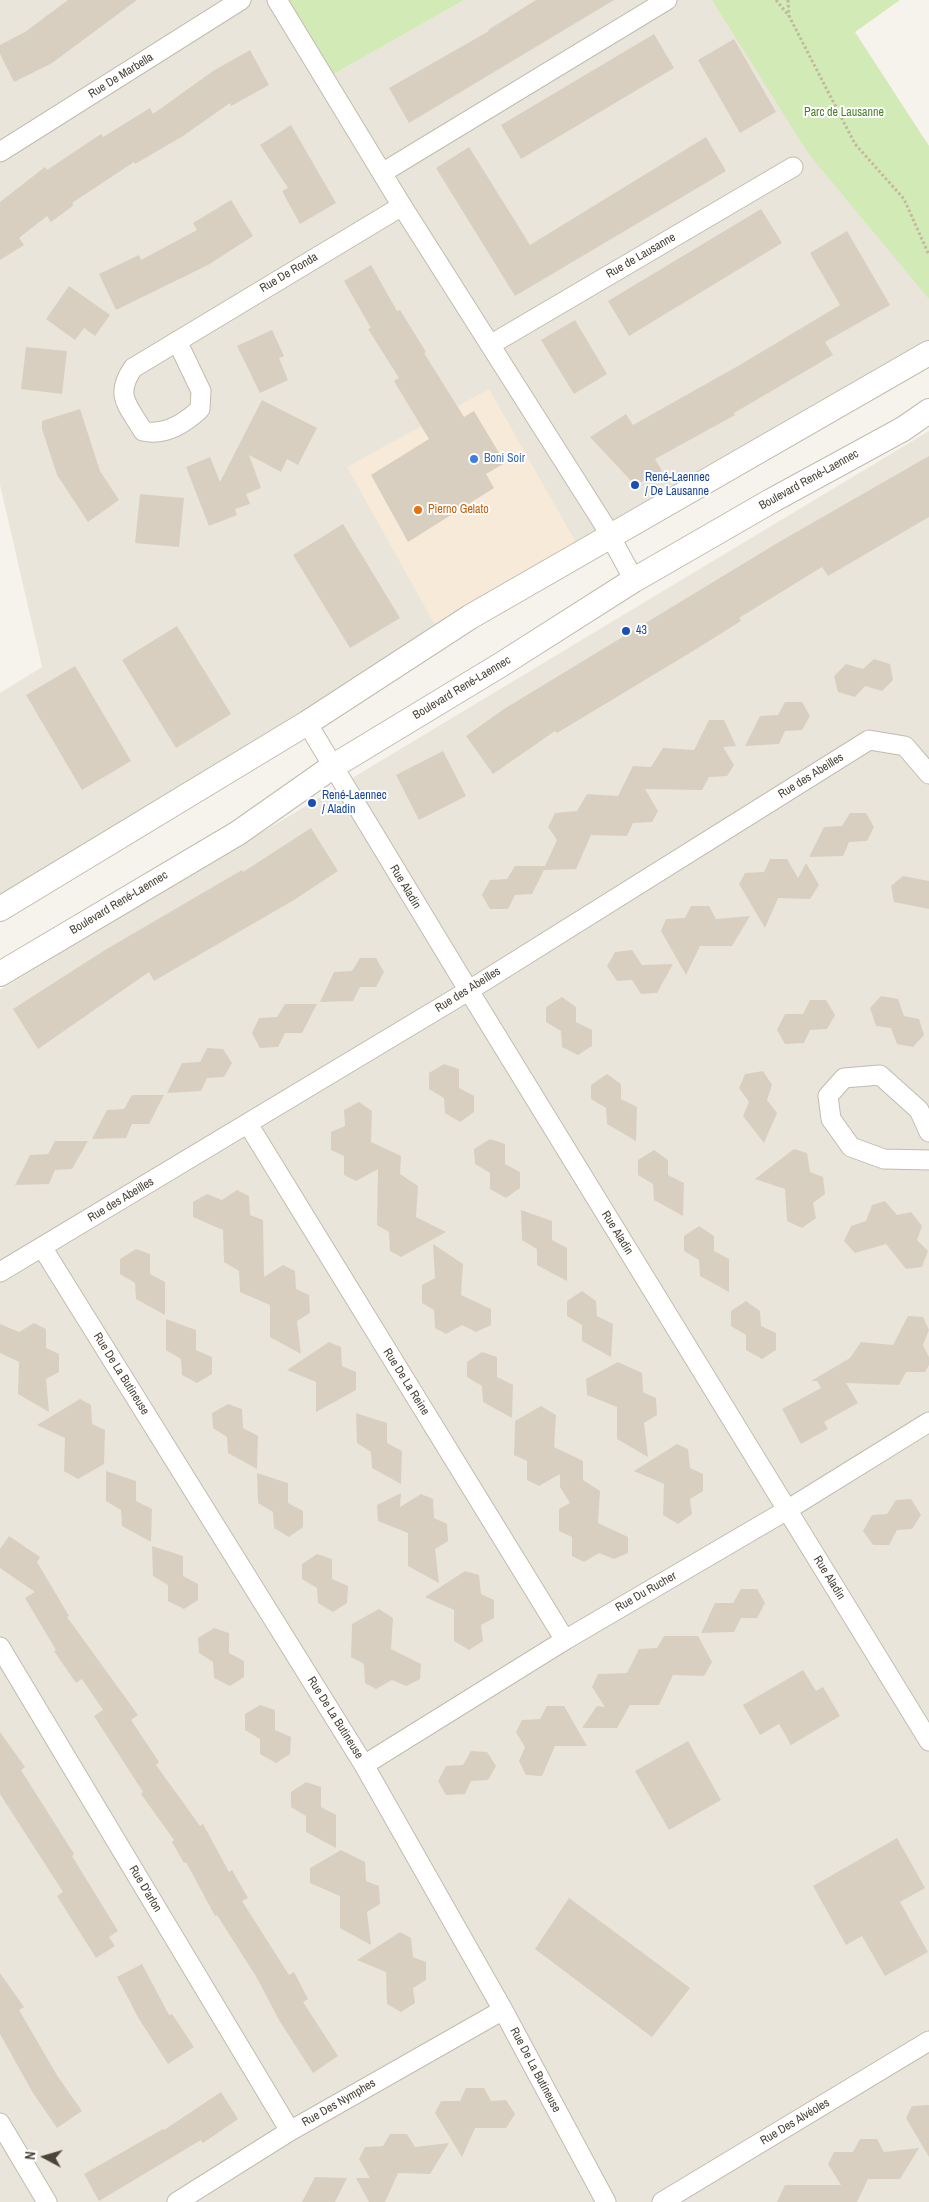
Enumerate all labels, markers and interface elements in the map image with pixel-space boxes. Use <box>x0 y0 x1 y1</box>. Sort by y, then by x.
street label: Rue De Marbella <box>86 50 156 102</box>
park label: Parc de Lausanne <box>804 106 884 120</box>
street label: Rue de Lausanne <box>604 230 678 282</box>
street label: Rue De Ronda <box>257 250 321 296</box>
street label: Boulevard René-Laennec <box>757 447 861 513</box>
place label: Boni Soir <box>484 452 525 466</box>
marker: Boni Soir <box>468 453 480 465</box>
place label: René-Laennec / De Lausanne <box>645 471 710 499</box>
marker: René-Laennec / De Lausanne <box>629 479 641 491</box>
place label: Pierno Gelato <box>428 503 489 517</box>
marker: Pierno Gelato <box>412 504 424 516</box>
place label: 43 <box>636 624 647 638</box>
marker: 43 <box>620 625 632 637</box>
street label: Boulevard René-Laennec <box>410 653 514 723</box>
street label: Rue des Abeilles <box>776 750 846 802</box>
place label: René-Laennec / Aladin <box>322 789 387 817</box>
marker: René-Laennec / Aladin <box>306 797 318 809</box>
street label: Rue Aladin <box>386 862 424 912</box>
street label: Boulevard René-Laennec <box>67 868 171 938</box>
street label: Rue des Abeilles <box>433 964 503 1016</box>
street label: Rue des Abeilles <box>85 1175 157 1225</box>
street label: Rue Aladin <box>598 1209 636 1257</box>
street label: Rue De La Butineuse <box>90 1330 152 1418</box>
street label: Rue De La Reine <box>380 1346 432 1418</box>
street label: Rue Aladin <box>810 1554 848 1602</box>
street label: Rue Du Rucher <box>613 1569 679 1615</box>
street label: Rue De La Butineuse <box>304 1674 366 1762</box>
street label: Rue D'arlon <box>126 1863 164 1915</box>
street label: Rue De La Butineuse <box>507 2025 563 2115</box>
street label: Rue Des Nymphes <box>300 2076 378 2130</box>
street label: Rue Des Alvéoles <box>758 2096 832 2148</box>
north arrow <box>20 2132 70 2182</box>
text: N <box>21 2150 39 2161</box>

